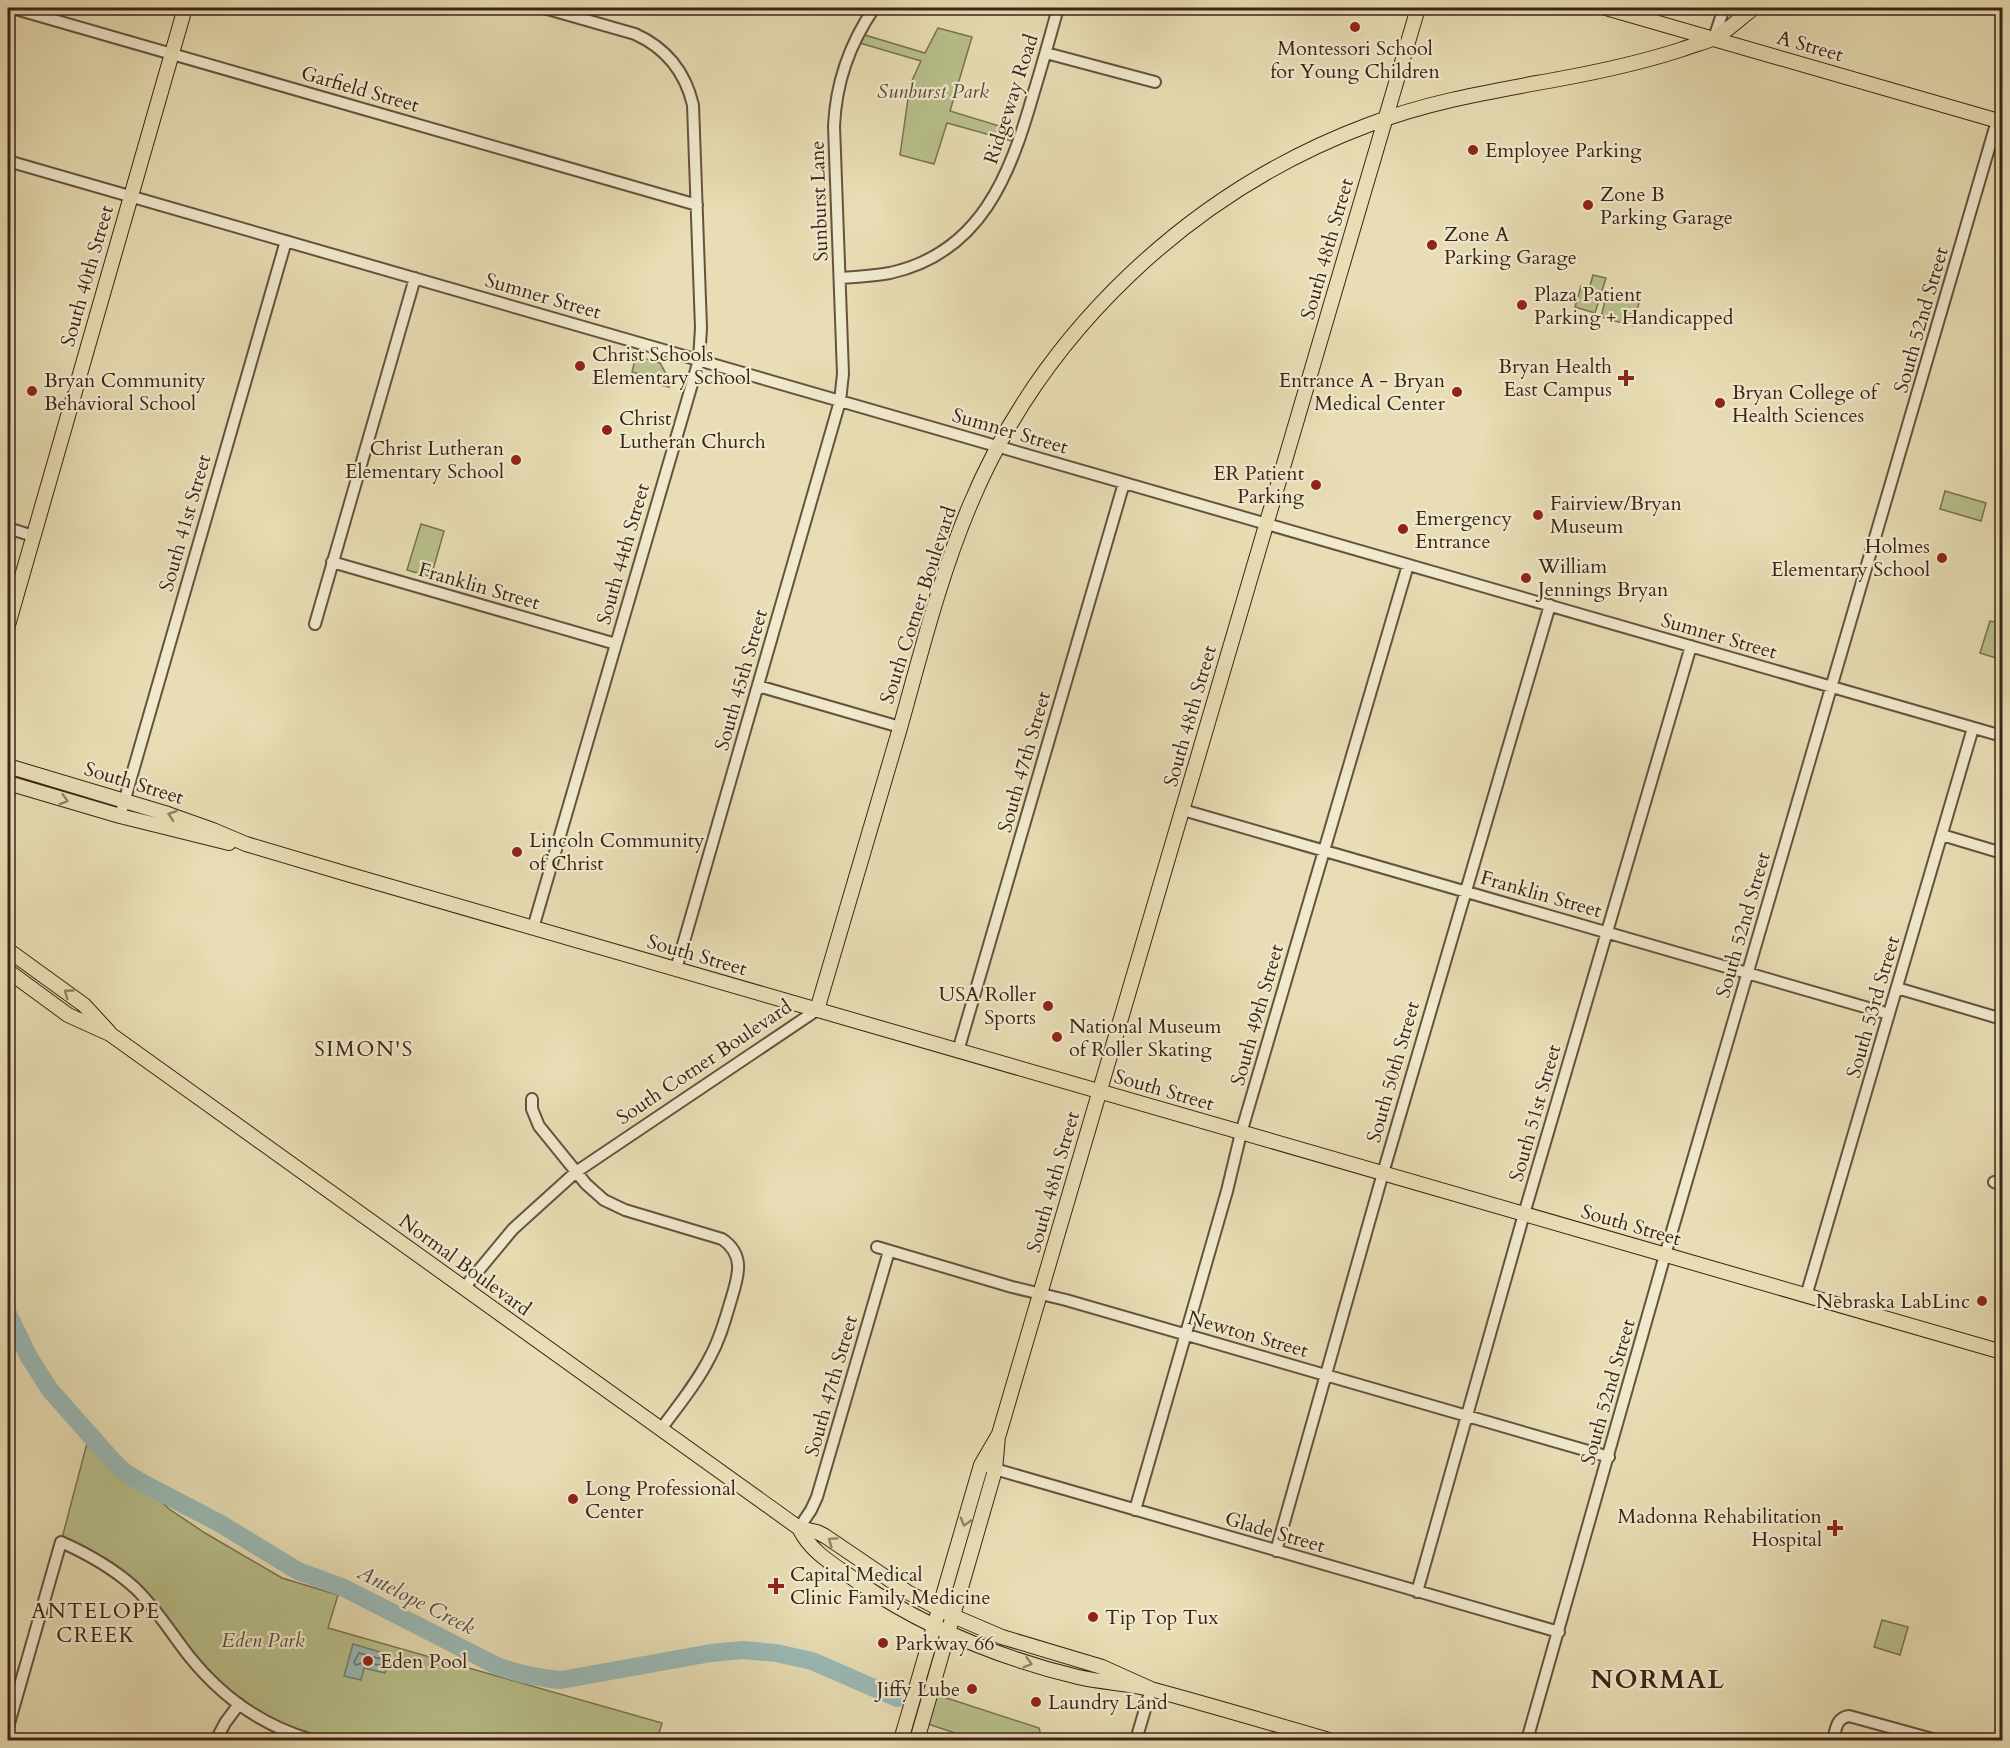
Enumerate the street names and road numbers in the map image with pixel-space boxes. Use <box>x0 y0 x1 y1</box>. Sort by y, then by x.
street label: A Street <box>1774 24 1847 68</box>
street label: Ridgeway Road <box>977 30 1045 167</box>
street label: Garfield Street <box>298 59 423 119</box>
street label: Sunburst Lane <box>803 140 835 262</box>
street label: South 48th Street <box>1294 175 1360 323</box>
street label: South 40th Street <box>54 202 120 350</box>
street label: South 52nd Street <box>1887 243 1955 396</box>
street label: Sumner Street <box>482 267 605 326</box>
street label: Sumner Street <box>949 402 1072 461</box>
street label: South 41st Street <box>153 451 218 595</box>
street label: South 44th Street <box>590 480 656 628</box>
street label: South Cotner Boulevard <box>873 502 963 707</box>
street label: Franklin Street <box>415 556 543 616</box>
street label: South 45th Street <box>708 606 774 754</box>
street label: Sumner Street <box>1658 607 1781 666</box>
street label: South 48th Street <box>1157 642 1223 790</box>
street label: South 47th Street <box>991 688 1057 836</box>
street label: South Street <box>81 755 188 811</box>
street label: South 52nd Street <box>1709 848 1777 1001</box>
street label: Franklin Street <box>1477 864 1605 924</box>
street label: South Street <box>644 928 751 982</box>
street label: South 53rd Street <box>1840 932 1906 1081</box>
street label: South 49th Street <box>1224 941 1290 1089</box>
street label: South Cotner Boulevard <box>611 993 797 1131</box>
street label: South 50th Street <box>1360 998 1426 1146</box>
street label: South 51st Street <box>1503 1041 1568 1185</box>
street label: South Street <box>1111 1063 1218 1117</box>
street label: South 48th Street <box>1020 1108 1086 1256</box>
street label: South Street <box>1578 1198 1685 1252</box>
street label: Normal Boulevard <box>393 1208 537 1322</box>
street label: Newton Street <box>1185 1304 1312 1364</box>
street label: South 47th Street <box>798 1312 864 1460</box>
street label: South 52nd Street <box>1574 1315 1642 1468</box>
street label: Glade Street <box>1222 1505 1329 1559</box>

